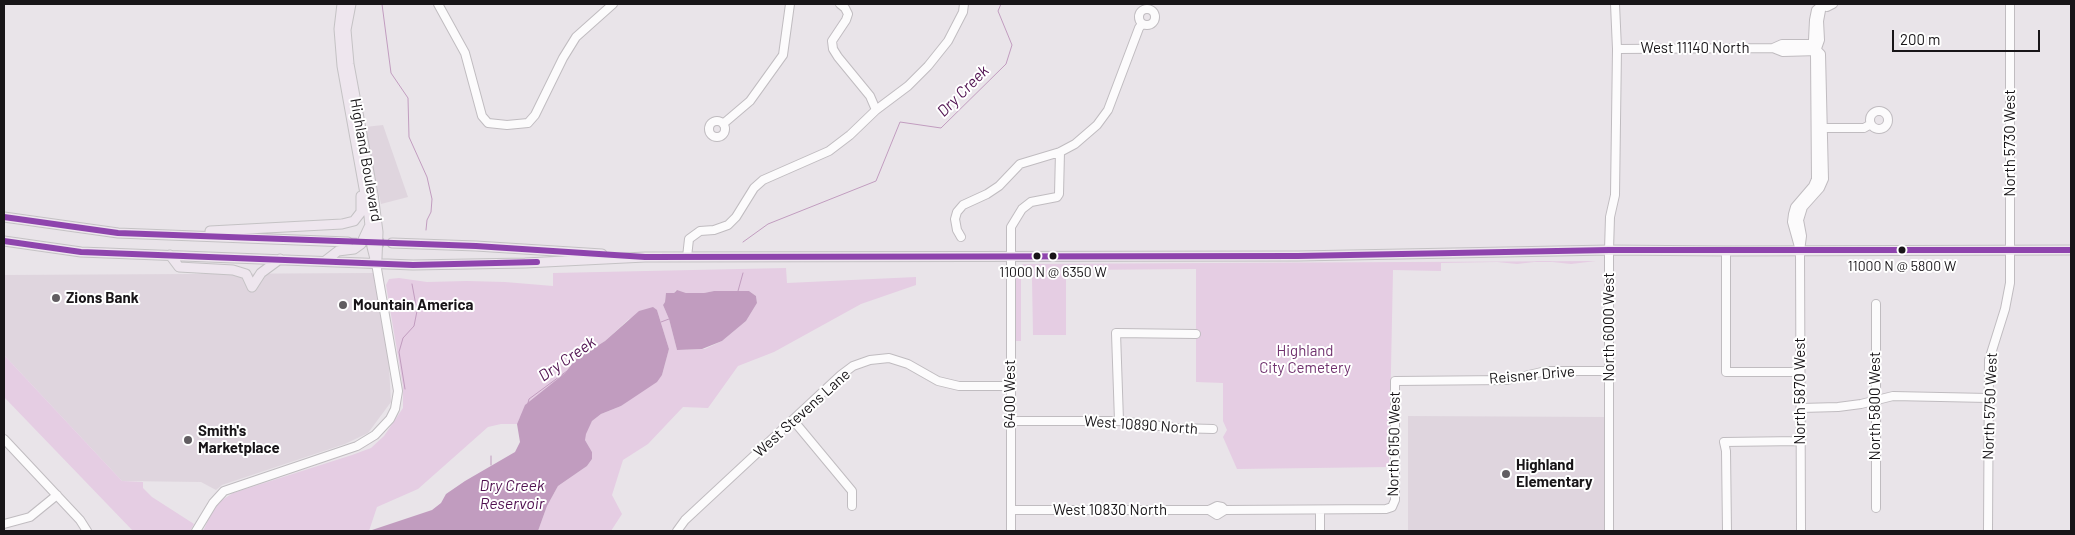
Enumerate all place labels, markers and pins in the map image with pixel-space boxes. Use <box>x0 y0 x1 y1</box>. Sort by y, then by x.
marker: 11000 N @ 5800 W <box>1897 245 1907 255</box>
unlabelled marker <box>1032 251 1042 261</box>
marker: 11000 N @ 6350 W <box>1048 251 1058 261</box>
place label: 11000 N @ 5800 W <box>1848 258 1956 274</box>
place label: 11000 N @ 6350 W <box>999 264 1107 280</box>
place label: Zions Bank <box>66 289 139 307</box>
marker: Zions Bank <box>50 292 62 304</box>
place label: Mountain America <box>353 296 473 314</box>
marker: Mountain America <box>337 299 349 311</box>
place label: Smith's Marketplace <box>198 422 280 457</box>
marker: Smith's Marketplace <box>182 434 194 446</box>
place label: Highland Elementary <box>1516 456 1593 491</box>
marker: Highland Elementary <box>1500 468 1512 480</box>

